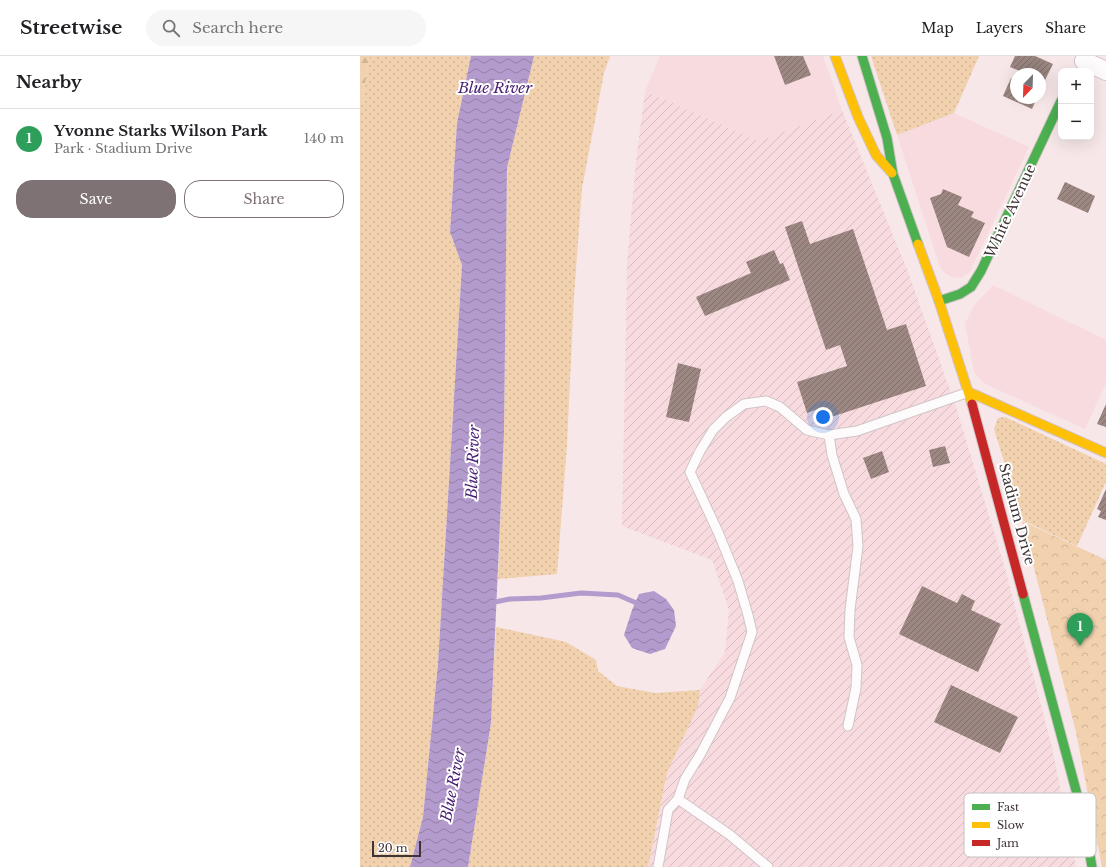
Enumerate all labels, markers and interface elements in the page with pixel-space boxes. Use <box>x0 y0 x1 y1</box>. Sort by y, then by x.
search box <box>146 10 426 46</box>
text: Streetwise <box>20 16 122 39</box>
icon: search <box>160 17 182 39</box>
text: Search here <box>192 18 283 37</box>
text: Map <box>921 19 954 37</box>
text: Layers <box>976 19 1023 37</box>
text: Share <box>1045 19 1086 37</box>
north arrow <box>1010 68 1046 104</box>
map controls <box>1058 68 1094 140</box>
button: + <box>1058 68 1094 104</box>
text: Nearby <box>16 72 82 93</box>
water label: Blue River <box>457 78 533 97</box>
button: − <box>1058 104 1094 140</box>
text: Yvonne Starks Wilson Park <box>54 121 268 140</box>
text: 1 <box>26 130 32 147</box>
text: 140 m <box>304 130 344 147</box>
text: Park · Stadium Drive <box>54 140 192 157</box>
street label: White Avenue <box>980 161 1040 262</box>
button: Save <box>16 180 176 218</box>
button: Share <box>184 180 344 218</box>
your location <box>813 407 833 427</box>
water label: Blue River <box>462 424 483 500</box>
street label: Stadium Drive <box>995 461 1039 567</box>
pin: 1 <box>1067 613 1093 646</box>
water label: Blue River <box>436 746 469 824</box>
legend <box>964 793 1096 857</box>
text: Fast <box>997 800 1020 814</box>
text: Slow <box>997 818 1025 832</box>
text: Jam <box>995 836 1019 850</box>
scale bar <box>372 839 421 858</box>
text: 20 m <box>378 841 408 855</box>

